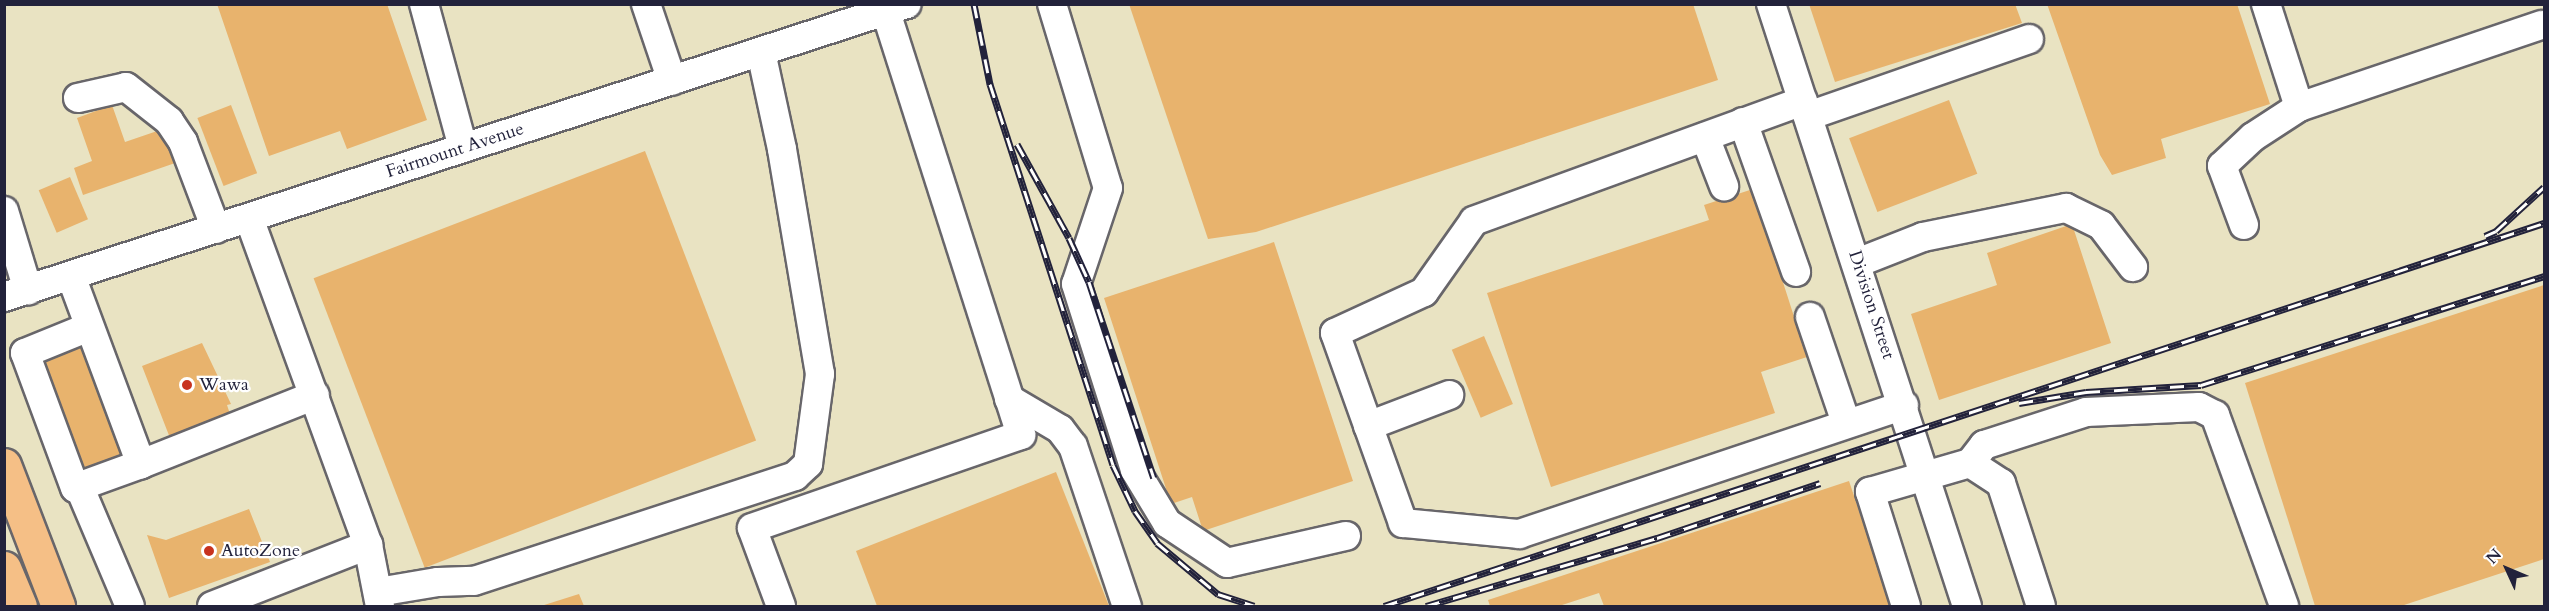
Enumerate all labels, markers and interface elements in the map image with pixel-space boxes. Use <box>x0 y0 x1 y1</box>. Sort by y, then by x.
street label: Fairmount Avenue <box>383 119 527 183</box>
street label: Division Street <box>1843 248 1899 362</box>
place label: Wawa <box>199 374 249 396</box>
marker: Wawa <box>180 378 194 392</box>
north arrow <box>2477 539 2537 599</box>
place label: AutoZone <box>221 540 300 562</box>
marker: AutoZone <box>202 544 216 558</box>
text: N <box>2481 544 2507 569</box>

